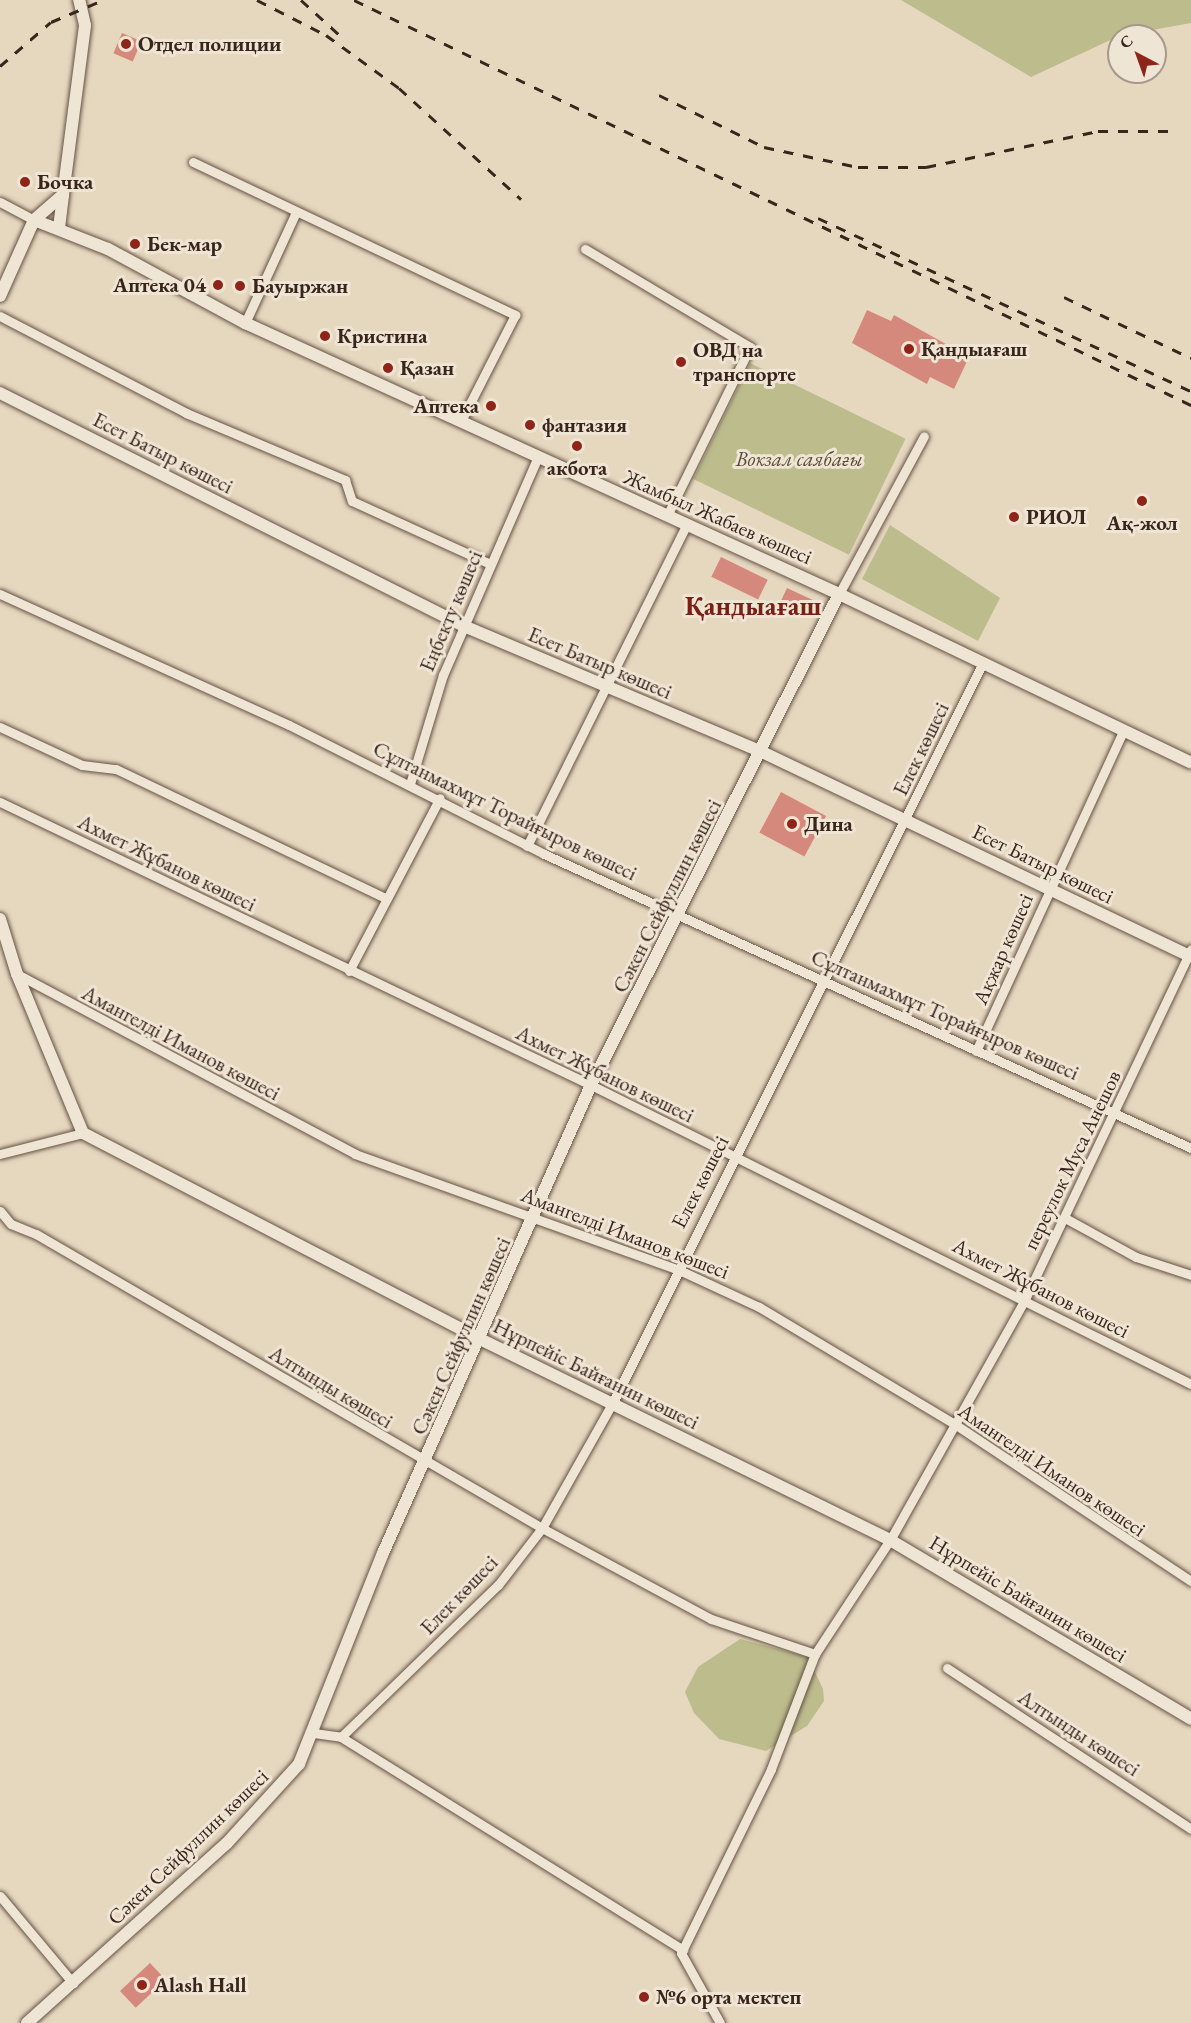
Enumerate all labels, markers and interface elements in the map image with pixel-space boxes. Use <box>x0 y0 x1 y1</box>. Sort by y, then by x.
north arrow <box>1107 24 1167 84</box>
text: С <box>1115 30 1137 53</box>
place label: Отдел полиции <box>138 31 281 57</box>
marker: Отдел полиции <box>119 37 133 51</box>
place label: Бочка <box>37 169 93 195</box>
marker: Бочка <box>18 175 32 189</box>
place label: Бек-мар <box>147 231 222 257</box>
marker: Бек-мар <box>128 237 142 251</box>
place label: Аптека 04 <box>113 272 206 298</box>
place label: Бауыржан <box>252 273 348 299</box>
marker: Аптека 04 <box>211 278 225 292</box>
marker: Бауыржан <box>233 279 247 293</box>
place label: Кристина <box>337 323 427 349</box>
marker: Кристина <box>318 329 332 343</box>
place label: Қандыағаш <box>921 336 1027 362</box>
place label: ОВД на транспорте <box>693 337 796 387</box>
marker: Қандыағаш <box>902 342 916 356</box>
place label: Қазан <box>400 355 454 381</box>
marker: ОВД на транспорте <box>674 355 688 369</box>
marker: Қазан <box>381 361 395 375</box>
place label: Аптека <box>413 393 479 419</box>
marker: Аптека <box>484 399 498 413</box>
street label: Есет Батыр көшесі <box>89 407 237 499</box>
place label: фантазия <box>542 412 627 438</box>
marker: фантазия <box>523 418 537 432</box>
marker: акбота <box>570 439 584 453</box>
park label: Вокзал саябағы <box>735 446 863 472</box>
place label: акбота <box>547 455 607 481</box>
street label: Жамбыл Жабаев көшесі <box>620 464 816 570</box>
marker: Ақ-жол <box>1135 494 1149 508</box>
place label: РИОЛ <box>1026 504 1086 530</box>
marker: РИОЛ <box>1007 510 1021 524</box>
place label: Ақ-жол <box>1106 510 1178 536</box>
street label: Еңбекту көшесі <box>414 547 488 675</box>
district label: Қандыағаш <box>685 590 821 622</box>
street label: Есет Батыр көшесі <box>524 621 676 705</box>
street label: Елек көшесі <box>888 698 954 800</box>
street label: Сұлтанмахмұт Торайғыров көшесі <box>369 736 641 886</box>
street label: Сәкен Сейфуллин көшесі <box>607 795 727 997</box>
street label: Ахмет Жұбанов көшесі <box>74 809 260 917</box>
place label: Дина <box>804 811 853 837</box>
marker: Дина <box>785 817 799 831</box>
street label: Есет Батыр көшесі <box>968 819 1118 909</box>
street label: Ақжар көшесі <box>967 890 1039 1008</box>
street label: Сұлтанмахмұт Торайғыров көшесі <box>807 944 1083 1086</box>
street label: Амангелді Иманов көшесі <box>78 980 284 1106</box>
street label: Ахмет Жұбанов көшесі <box>512 1020 698 1128</box>
street label: переулок Муса Анешов <box>1018 1066 1126 1254</box>
street label: Елек көшесі <box>666 1131 734 1233</box>
street label: Амангелді Иманов көшесі <box>517 1182 733 1284</box>
street label: Сәкен Сейфуллин көшесі <box>406 1233 516 1439</box>
street label: Ахмет Жұбанов көшесі <box>948 1233 1134 1343</box>
street label: Нұрпейіс Байғанин көшесі <box>489 1313 703 1435</box>
street label: Алтынды көшесі <box>265 1340 397 1434</box>
street label: Амангелді Иманов көшесі <box>954 1398 1150 1542</box>
street label: Нұрпейіс Байғанин көшесі <box>925 1530 1131 1668</box>
street label: Елек көшесі <box>415 1550 503 1640</box>
street label: Алтынды көшесі <box>1014 1684 1144 1782</box>
street label: Сәкен Сейфуллин көшесі <box>102 1764 274 1930</box>
place label: Alash Hall <box>154 1972 247 1998</box>
marker: Alash Hall <box>135 1978 149 1992</box>
place label: №6 орта мектеп <box>656 1984 801 2010</box>
marker: №6 орта мектеп <box>637 1990 651 2004</box>

